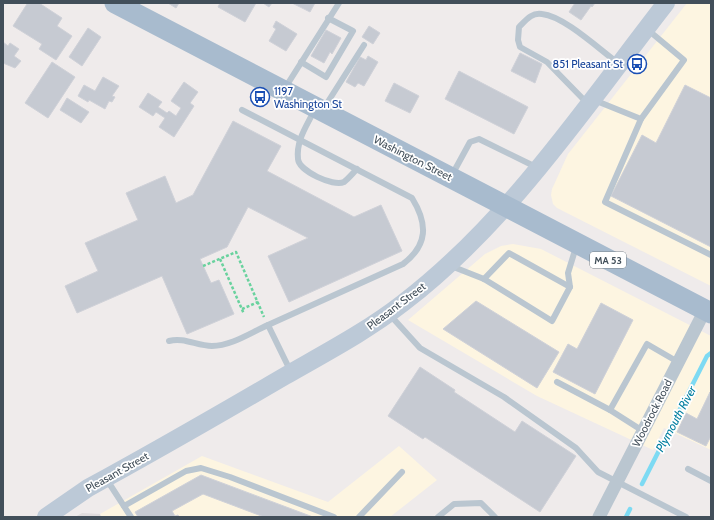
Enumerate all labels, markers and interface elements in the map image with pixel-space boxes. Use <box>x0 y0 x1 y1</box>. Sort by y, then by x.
bus stop icon: 851 Pleasant St <box>626 53 648 75</box>
place label: 851 Pleasant St <box>553 57 623 71</box>
place label: 1197 Washington St <box>274 84 342 111</box>
bus stop icon: 1197 Washington St <box>249 86 271 108</box>
street label: Washington Street <box>371 132 455 184</box>
road number: MA 53 <box>590 252 626 268</box>
street label: Pleasant Street <box>364 279 428 333</box>
street label: Woodrock Road <box>629 377 675 449</box>
water label: Plymouth River <box>652 382 700 454</box>
street label: Pleasant Street <box>83 449 151 495</box>

